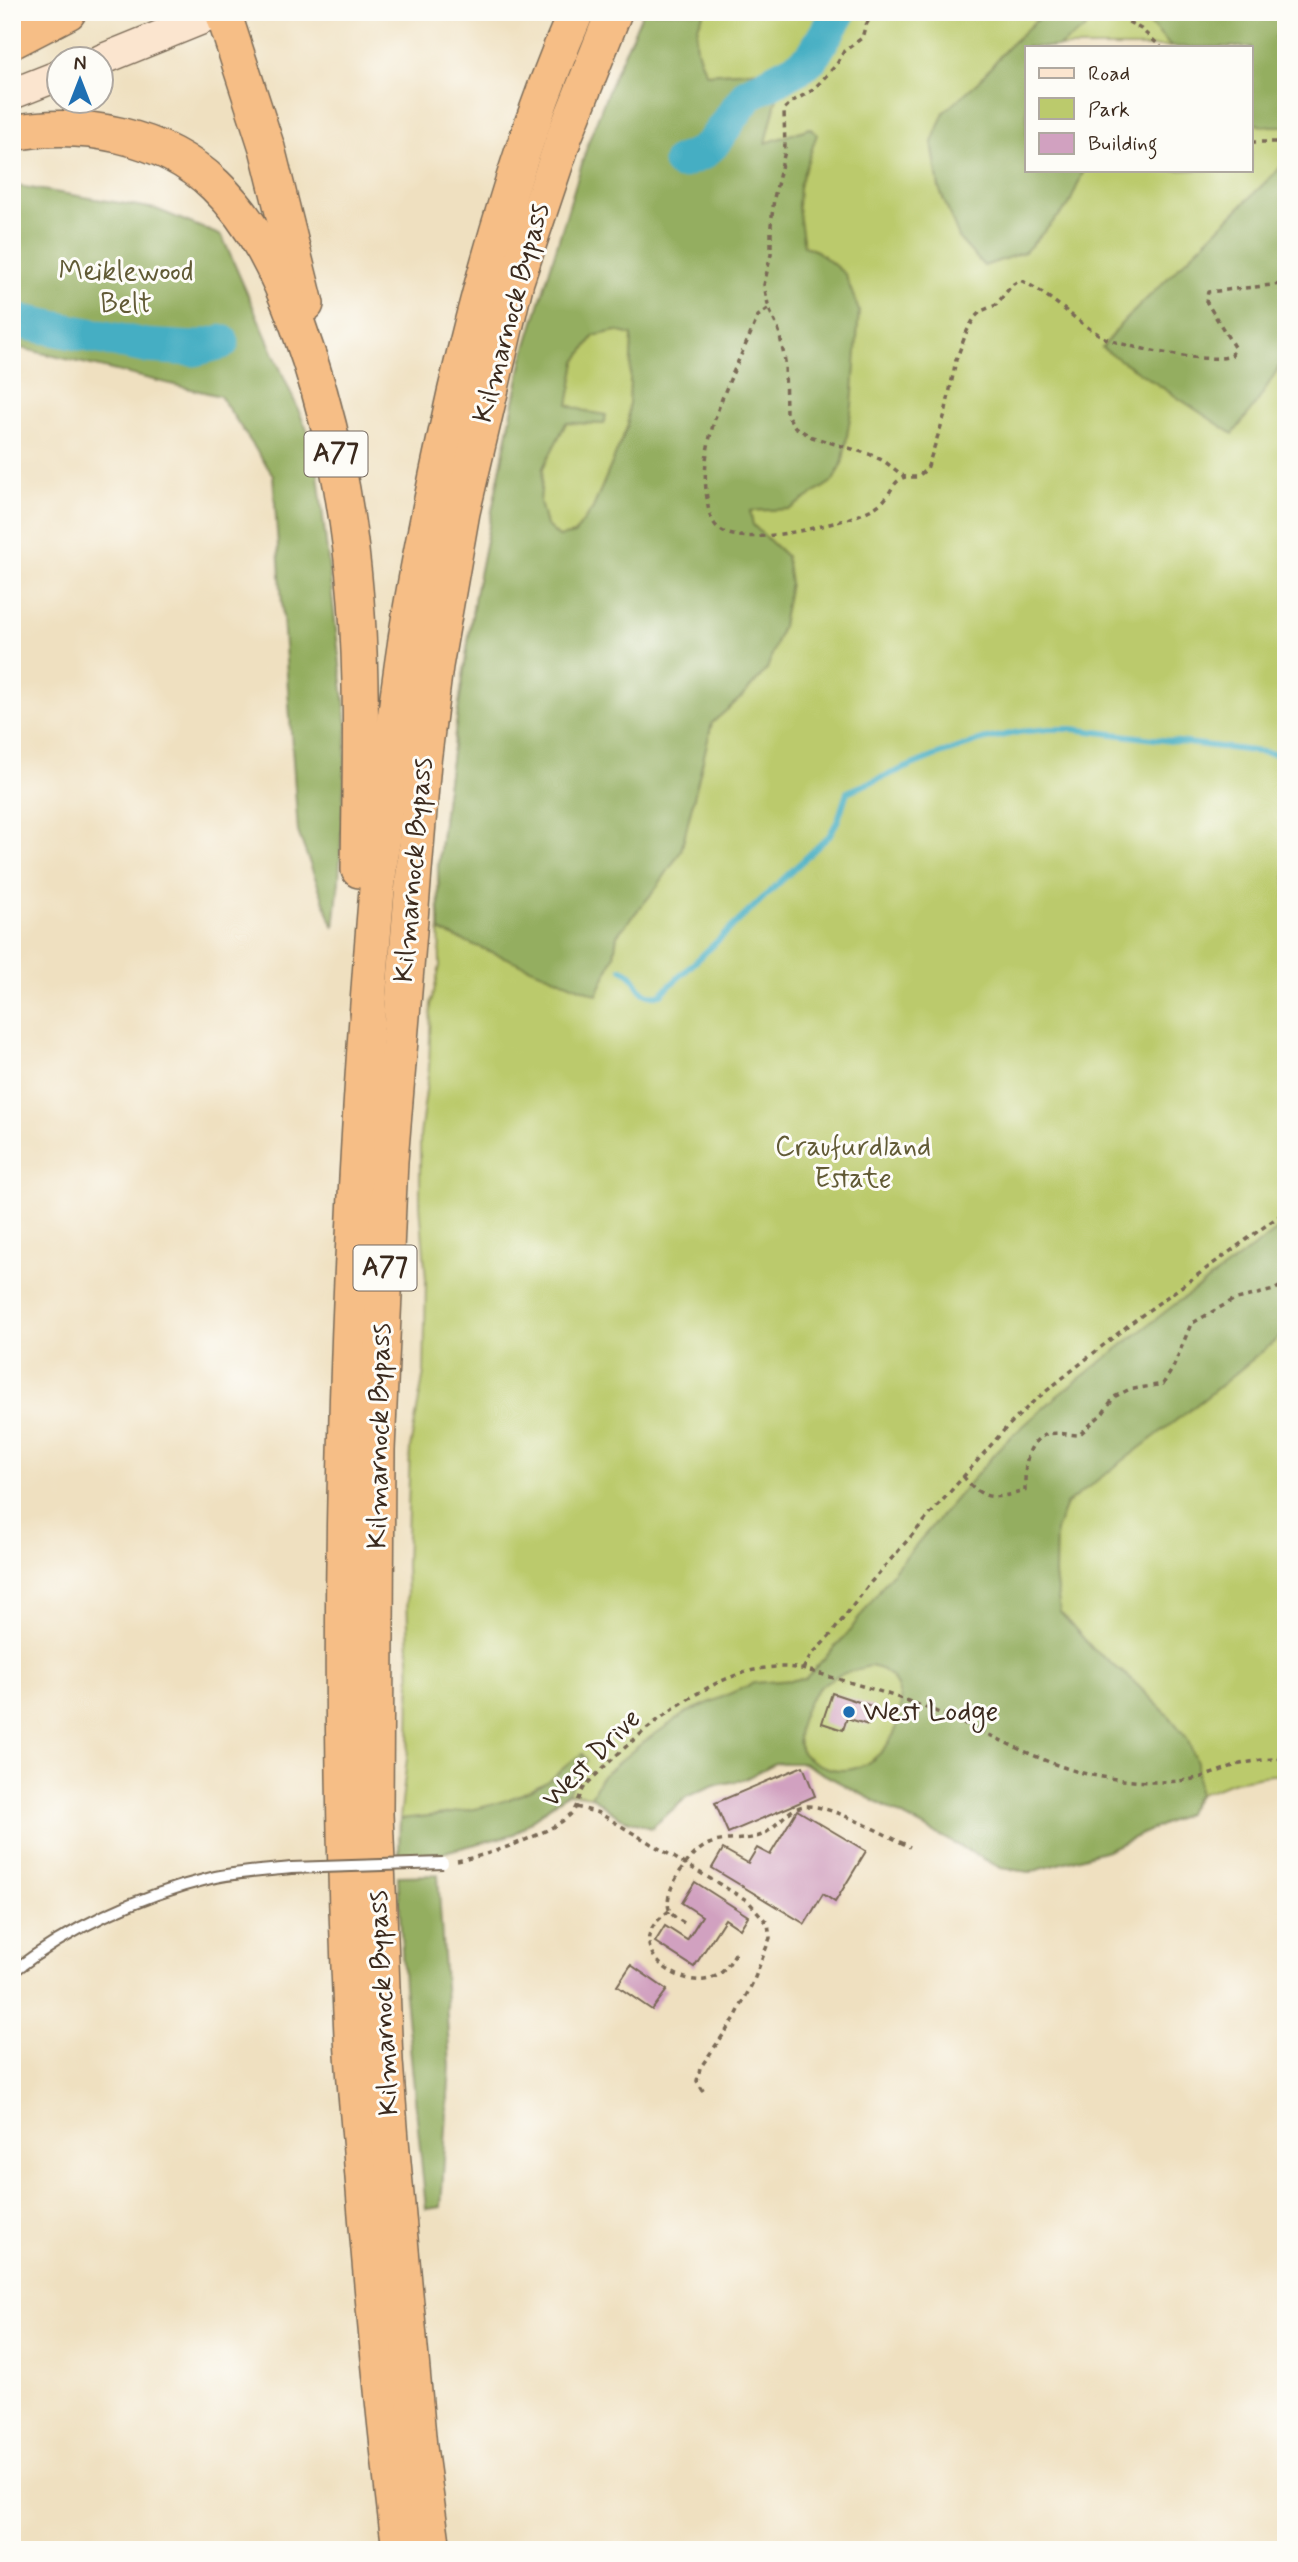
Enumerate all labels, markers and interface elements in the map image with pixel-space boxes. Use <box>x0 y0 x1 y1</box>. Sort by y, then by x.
north arrow <box>46 46 116 116</box>
legend <box>1025 46 1252 172</box>
text: N <box>74 52 86 77</box>
text: Road <box>1088 60 1130 88</box>
text: Park <box>1088 96 1130 124</box>
text: Building <box>1088 130 1158 160</box>
street label: Kilmarnock Bypass <box>465 199 559 427</box>
park label: Meiklewood Belt <box>58 254 194 323</box>
road number: A77 <box>304 432 368 476</box>
street label: Kilmarnock Bypass <box>386 756 442 984</box>
park label: Craufurdland Estate <box>775 1129 931 1198</box>
road number: A77 <box>354 1246 416 1290</box>
street label: Kilmarnock Bypass <box>360 1323 400 1549</box>
place label: West Lodge <box>863 1694 998 1733</box>
street label: West Drive <box>534 1701 650 1817</box>
marker: West Lodge <box>841 1704 857 1720</box>
street label: Kilmarnock Bypass <box>360 1889 408 2117</box>

